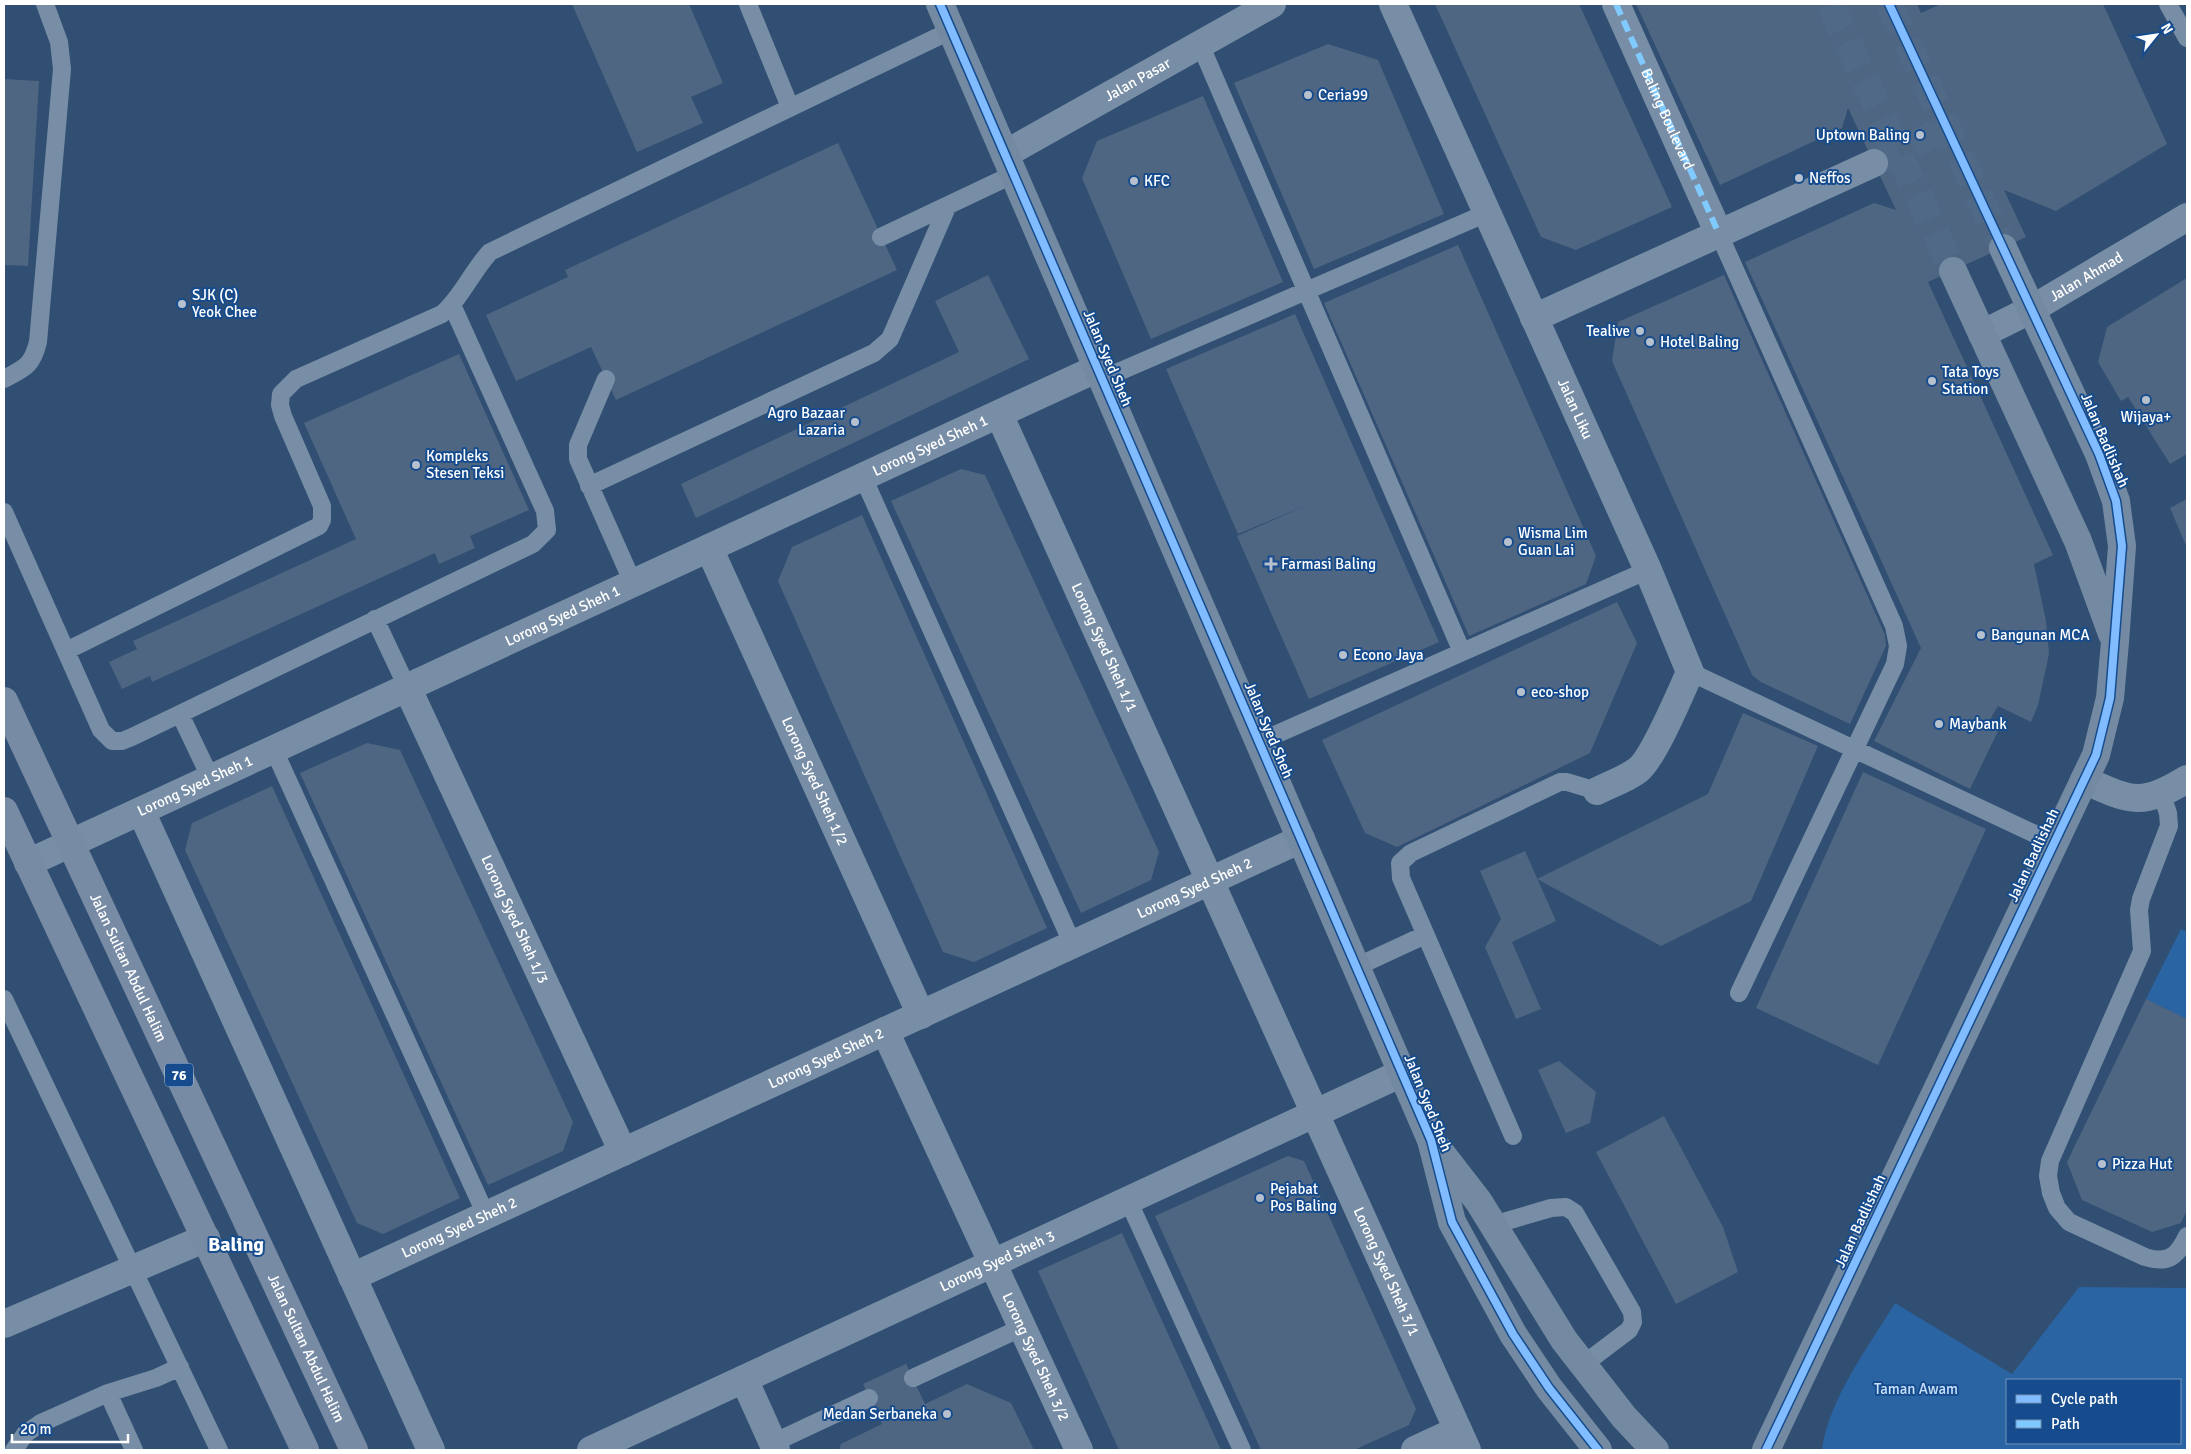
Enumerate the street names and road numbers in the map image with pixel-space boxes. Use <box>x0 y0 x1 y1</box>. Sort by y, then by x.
street label: Jalan Pasar <box>1101 54 1174 105</box>
street label: Baling Boulevard <box>1637 66 1698 172</box>
street label: Jalan Ahmad <box>2046 248 2126 306</box>
street label: Jalan Syed Sheh <box>1080 307 1136 409</box>
street label: Jalan Liku <box>1554 376 1597 442</box>
street label: Jalan Badlishah <box>2077 390 2133 490</box>
street label: Lorong Syed Sheh 1 <box>870 411 991 480</box>
street label: Lorong Syed Sheh 1/1 <box>1067 580 1141 715</box>
street label: Lorong Syed Sheh 1 <box>502 581 623 650</box>
street label: Jalan Syed Sheh <box>1241 679 1297 781</box>
street label: Lorong Syed Sheh 1/2 <box>778 714 852 848</box>
street label: Lorong Syed Sheh 1 <box>134 751 256 820</box>
street label: Jalan Badlishah <box>2004 805 2062 905</box>
street label: Lorong Syed Sheh 1/3 <box>477 852 552 986</box>
street label: Lorong Syed Sheh 2 <box>1134 854 1255 922</box>
street label: Jalan Sultan Abdul Halim <box>86 890 171 1044</box>
street label: Lorong Syed Sheh 2 <box>765 1024 886 1093</box>
street label: Jalan Syed Sheh <box>1400 1052 1456 1154</box>
road number: 76 <box>165 1064 193 1086</box>
street label: Jalan Badlishah <box>1831 1171 1889 1271</box>
street label: Lorong Syed Sheh 2 <box>399 1193 520 1262</box>
street label: Lorong Syed Sheh 3/1 <box>1349 1204 1423 1339</box>
street label: Lorong Syed Sheh 3 <box>937 1227 1058 1296</box>
street label: Jalan Sultan Abdul Halim <box>264 1271 349 1425</box>
street label: Lorong Syed Sheh 3/2 <box>998 1290 1073 1424</box>

